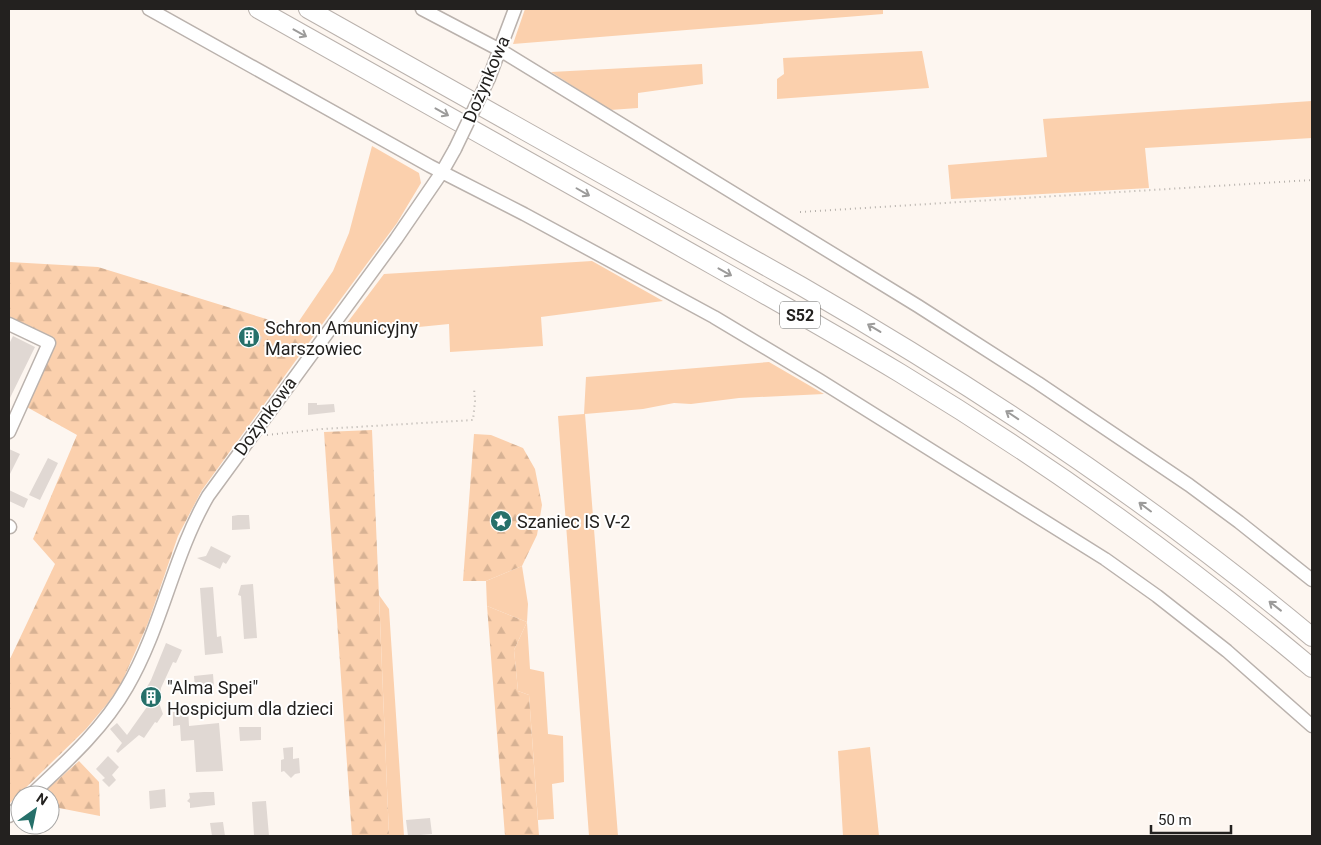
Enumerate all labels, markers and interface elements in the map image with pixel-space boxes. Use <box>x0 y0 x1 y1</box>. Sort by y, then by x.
one-way arrow <box>292 28 307 38</box>
street label: Dożynkowa <box>458 33 514 125</box>
one-way arrow <box>434 108 448 118</box>
one-way arrow <box>576 187 591 197</box>
one-way arrow <box>717 268 732 277</box>
road number: S52 <box>780 302 820 328</box>
place label: Schron Amunicyjny Marszowiec <box>265 317 419 359</box>
one-way arrow <box>868 323 882 333</box>
building icon: Schron Amunicyjny Marszowiec <box>237 325 261 349</box>
street label: Dożynkowa <box>229 373 301 459</box>
one-way arrow <box>1005 410 1019 420</box>
one-way arrow <box>1138 502 1152 512</box>
place icon: Szaniec IS V-2 <box>489 509 513 533</box>
place label: Szaniec IS V-2 <box>517 511 630 532</box>
one-way arrow <box>1268 600 1281 611</box>
place label: "Alma Spei" Hospicjum dla dzieci <box>167 677 333 719</box>
building icon: "Alma Spei" Hospicjum dla dzieci <box>139 685 163 709</box>
north arrow <box>10 785 60 835</box>
text: N <box>34 790 51 809</box>
scale bar <box>1151 802 1231 834</box>
text: 50 m <box>1158 811 1192 829</box>

